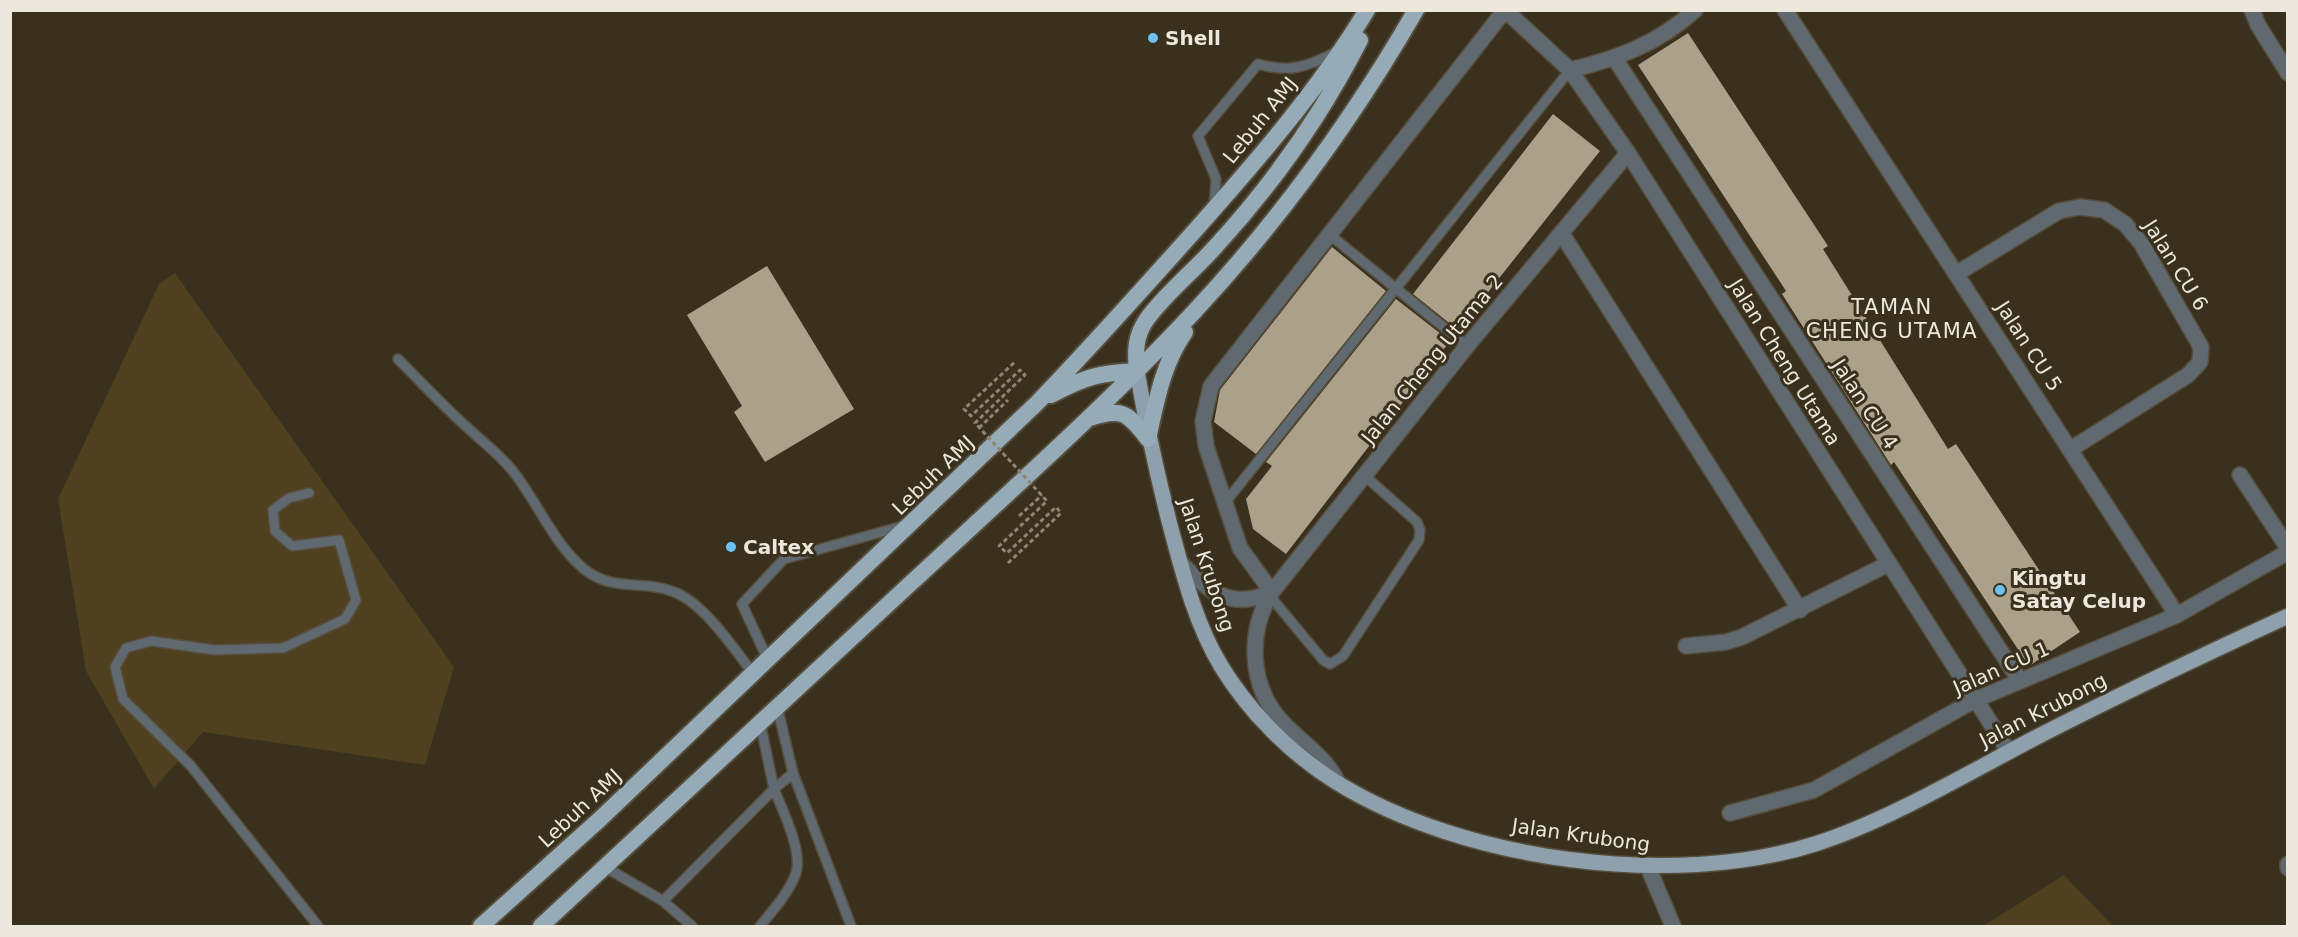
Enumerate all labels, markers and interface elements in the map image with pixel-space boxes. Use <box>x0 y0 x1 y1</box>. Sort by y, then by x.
place label: Shell <box>1165 26 1221 50</box>
marker: Shell <box>1146 31 1160 45</box>
street label: Lebuh AMJ <box>1218 72 1302 168</box>
street label: Jalan CU 6 <box>2138 213 2213 315</box>
street label: Jalan Cheng Utama 2 <box>1355 269 1508 450</box>
street label: Jalan Cheng Utama <box>1723 272 1846 450</box>
district label: TAMAN CHENG UTAMA <box>1806 295 1978 343</box>
street label: Jalan CU 5 <box>1990 295 2067 396</box>
street label: Jalan CU 4 <box>1826 353 1903 454</box>
street label: Lebuh AMJ <box>887 430 979 520</box>
street label: Jalan Krubong <box>1173 493 1240 635</box>
place label: Caltex <box>743 535 814 559</box>
marker: Caltex <box>724 540 738 554</box>
place label: Kingtu Satay Celup <box>2012 566 2146 613</box>
marker: Kingtu Satay Celup <box>1993 583 2007 597</box>
street label: Jalan CU 1 <box>1947 636 2053 701</box>
street label: Jalan Krubong <box>1974 668 2111 753</box>
street label: Lebuh AMJ <box>534 764 626 852</box>
street label: Jalan Krubong <box>1508 813 1652 857</box>

